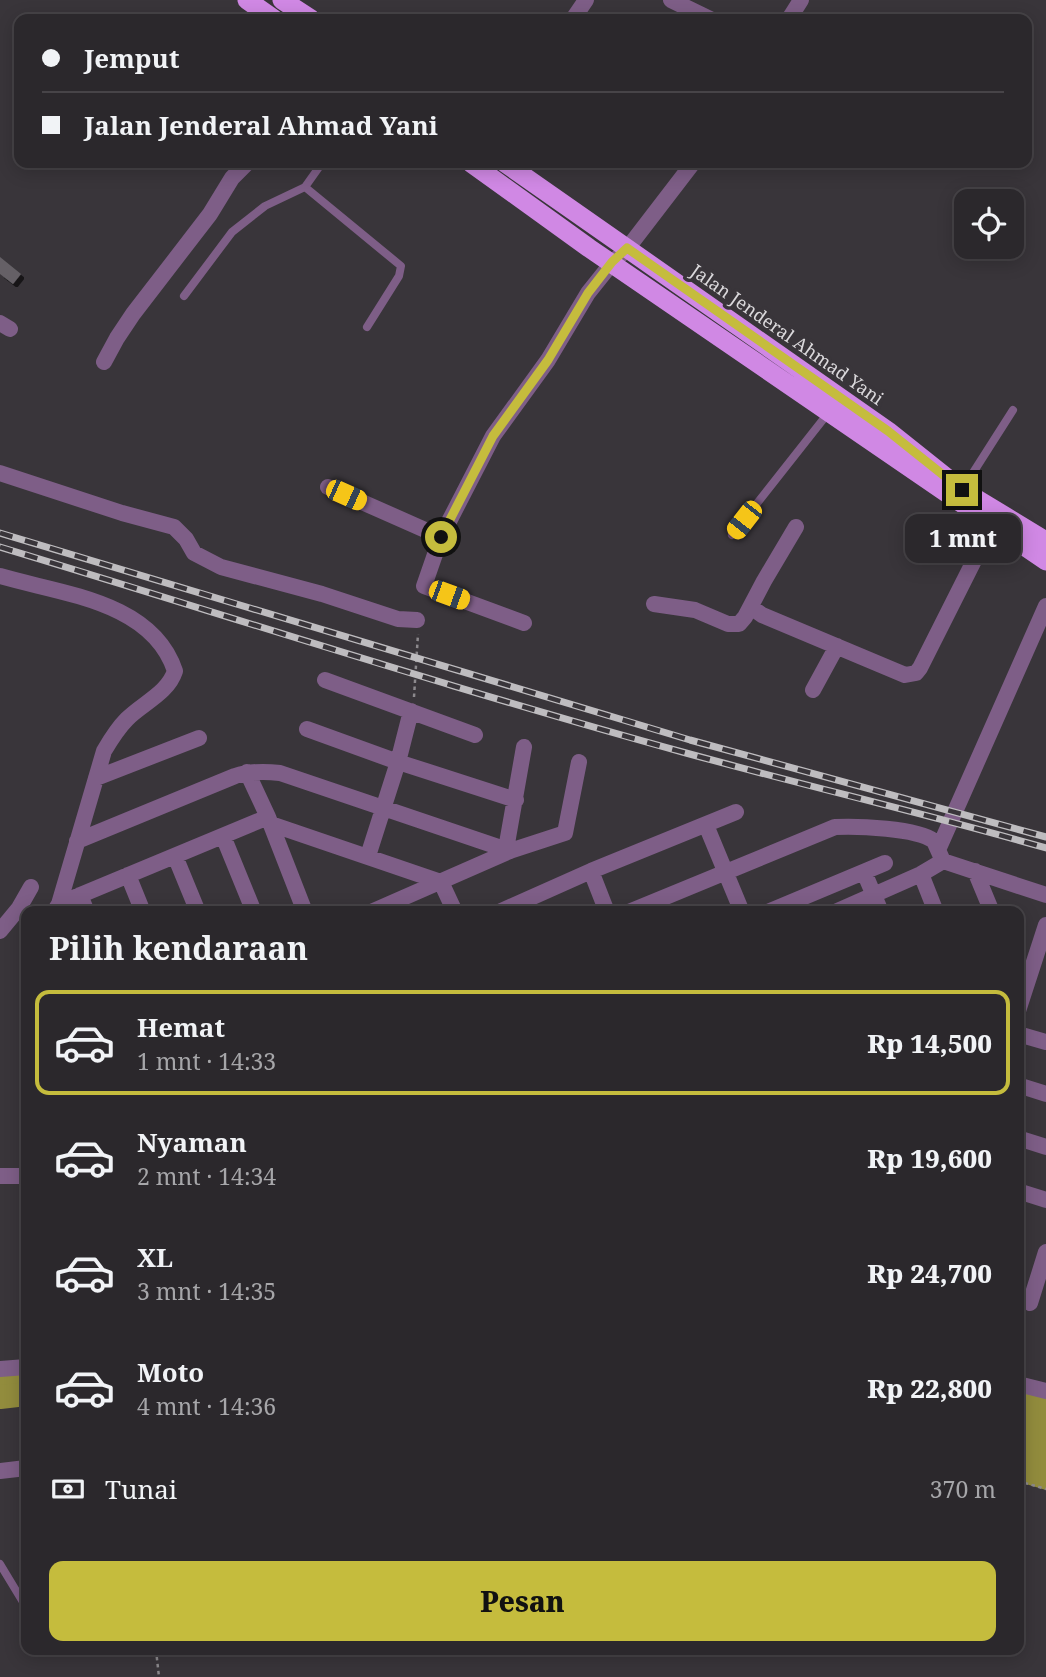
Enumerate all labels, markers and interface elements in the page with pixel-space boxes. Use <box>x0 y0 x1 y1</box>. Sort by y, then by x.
text: Jemput <box>84 40 179 76</box>
text: Jalan Jenderal Ahmad Yani <box>84 107 438 143</box>
map controls <box>954 189 1024 259</box>
button: locate <box>954 189 1024 259</box>
street label: Jalan Jenderal Ahmad Yani <box>686 258 889 410</box>
route end <box>946 474 978 506</box>
car <box>323 477 370 513</box>
car <box>723 497 766 543</box>
callout: 1 mnt <box>904 514 1020 564</box>
route start <box>425 521 457 553</box>
text: 1 mnt <box>929 522 997 554</box>
car <box>426 578 473 612</box>
text: Pilih kendaraan <box>49 926 308 969</box>
text: Hemat <box>137 1009 225 1045</box>
icon: car <box>53 1011 116 1074</box>
text: Rp 14,500 <box>867 1025 992 1061</box>
text: 1 mnt · 14:33 <box>137 1045 276 1077</box>
text: Nyaman <box>137 1124 247 1160</box>
icon: car <box>53 1126 116 1189</box>
text: Rp 19,600 <box>867 1140 992 1176</box>
text: 2 mnt · 14:34 <box>137 1160 276 1192</box>
text: XL <box>137 1239 173 1275</box>
icon: car <box>53 1241 116 1304</box>
text: Rp 24,700 <box>867 1255 992 1291</box>
text: 3 mnt · 14:35 <box>137 1275 276 1307</box>
text: Moto <box>137 1354 204 1390</box>
icon: car <box>53 1356 116 1419</box>
text: Rp 22,800 <box>867 1370 992 1406</box>
text: 4 mnt · 14:36 <box>137 1390 276 1422</box>
icon: cash <box>49 1470 87 1508</box>
text: Tunai <box>105 1471 177 1507</box>
text: 370 m <box>930 1473 996 1505</box>
button: Pesan <box>49 1561 996 1641</box>

